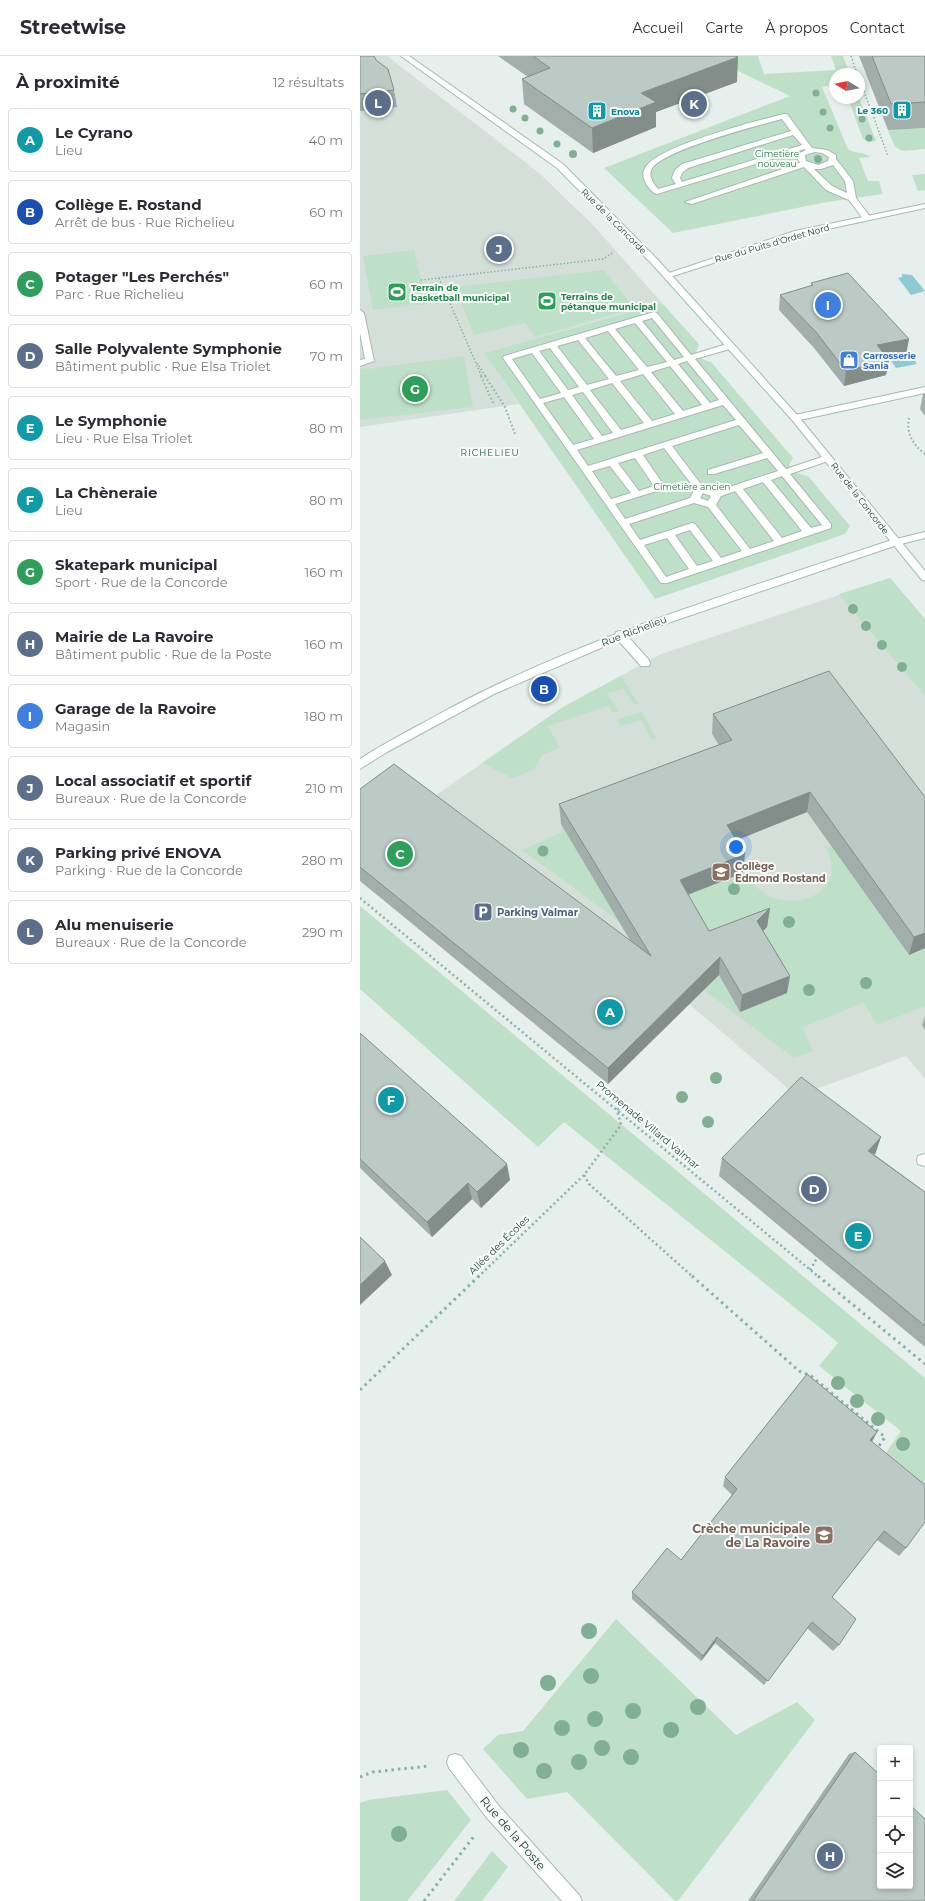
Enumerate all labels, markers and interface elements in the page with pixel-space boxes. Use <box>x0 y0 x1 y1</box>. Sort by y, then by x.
text: Streetwise <box>20 16 126 39</box>
text: Accueil <box>633 19 684 37</box>
text: Carte <box>706 19 743 37</box>
text: À propos <box>765 19 828 37</box>
text: Contact <box>850 19 905 37</box>
north arrow <box>829 68 865 104</box>
text: À proximité <box>16 72 120 92</box>
text: 12 résultats <box>273 74 344 90</box>
pin: L <box>365 88 391 118</box>
pin: K <box>681 89 707 119</box>
building icon: Le 360 <box>891 99 913 121</box>
building icon: Enova <box>586 100 608 122</box>
place label: Le 360 <box>857 105 888 116</box>
place label: Enova <box>611 106 640 117</box>
text: Le Cyrano <box>55 123 133 142</box>
text: A <box>25 132 35 148</box>
text: 40 m <box>309 132 343 148</box>
text: Lieu <box>55 142 83 158</box>
park label: Cimetière nouveau <box>755 148 800 169</box>
street label: Rue de la Concorde <box>579 186 649 256</box>
text: Collège E. Rostand <box>55 195 202 214</box>
text: B <box>25 204 35 220</box>
text: 60 m <box>309 204 343 220</box>
text: Arrêt de bus · Rue Richelieu <box>55 214 235 230</box>
street label: Rue du Puits d'Ordet Nord <box>713 221 831 265</box>
pin: J <box>486 234 512 264</box>
text: Potager "Les Perchés" <box>55 267 229 286</box>
text: C <box>25 276 35 292</box>
text: 60 m <box>309 276 343 292</box>
sports icon: Terrain de basketball municipal <box>386 281 408 303</box>
place label: Terrain de basketball municipal <box>411 282 510 303</box>
text: Parc · Rue Richelieu <box>55 286 184 302</box>
sports icon: Terrains de pétanque municipal <box>536 290 558 312</box>
pin: I <box>815 290 841 320</box>
place label: Terrains de pétanque municipal <box>561 291 656 312</box>
text: Salle Polyvalente Symphonie <box>55 339 282 358</box>
text: D <box>25 348 35 364</box>
text: 70 m <box>310 348 343 364</box>
shop icon: Carrosserie Sania <box>838 349 860 371</box>
place label: Carrosserie Sania <box>863 350 916 371</box>
text: Bâtiment public · Rue Elsa Triolet <box>55 358 271 374</box>
pin: G <box>402 374 428 404</box>
text: Le Symphonie <box>55 411 167 430</box>
text: E <box>26 420 34 436</box>
text: 80 m <box>309 420 343 436</box>
text: Lieu · Rue Elsa Triolet <box>55 430 193 446</box>
district label: RICHELIEU <box>460 447 520 458</box>
street label: Rue de la Concorde <box>829 460 892 536</box>
park label: Cimetière ancien <box>654 481 730 492</box>
text: La Chèneraie <box>55 483 157 502</box>
text: F <box>26 492 34 508</box>
text: 80 m <box>309 492 343 508</box>
text: Lieu <box>55 502 83 518</box>
text: Skatepark municipal <box>55 555 217 574</box>
text: G <box>25 564 35 580</box>
text: 160 m <box>305 564 343 580</box>
text: Sport · Rue de la Concorde <box>55 574 228 590</box>
street label: Rue Richelieu <box>599 613 669 649</box>
text: Mairie de La Ravoire <box>55 627 213 646</box>
text: H <box>25 636 35 652</box>
text: 160 m <box>305 636 343 652</box>
text: Bâtiment public · Rue de la Poste <box>55 646 272 662</box>
pin: B <box>531 674 557 704</box>
text: Garage de la Ravoire <box>55 699 216 718</box>
text: I <box>28 708 32 724</box>
text: 180 m <box>304 708 343 724</box>
text: Magasin <box>55 718 110 734</box>
text: Local associatif et sportif <box>55 771 251 790</box>
text: J <box>26 780 34 796</box>
text: 210 m <box>305 780 343 796</box>
text: Bureaux · Rue de la Concorde <box>55 790 247 806</box>
your location <box>726 837 746 857</box>
pin: C <box>387 839 413 869</box>
text: Parking privé ENOVA <box>55 843 221 862</box>
text: K <box>25 852 35 868</box>
text: 280 m <box>302 852 343 868</box>
place label: Collège Edmond Rostand <box>735 860 826 885</box>
school or university icon: Collège Edmond Rostand <box>710 861 732 883</box>
text: Parking · Rue de la Concorde <box>55 862 243 878</box>
parking icon: Parking Valmar <box>472 901 494 923</box>
place label: Parking Valmar <box>497 906 579 919</box>
text: Alu menuiserie <box>55 915 174 934</box>
text: L <box>26 924 34 940</box>
text: 290 m <box>302 924 343 940</box>
text: Bureaux · Rue de la Concorde <box>55 934 247 950</box>
pin: A <box>597 997 623 1027</box>
street label: Promenade Villard Valmar <box>593 1078 703 1172</box>
pin: F <box>378 1085 404 1115</box>
pin: D <box>801 1174 827 1204</box>
street label: Allée des Écoles <box>466 1213 532 1277</box>
pin: E <box>845 1221 871 1251</box>
place label: Crèche municipale de La Ravoire <box>692 1521 810 1550</box>
school or university icon: Crèche municipale de La Ravoire <box>813 1524 835 1546</box>
map controls <box>877 1745 913 1889</box>
button: + <box>877 1745 913 1781</box>
button: − <box>877 1781 913 1817</box>
street label: Rue de la Poste <box>477 1793 549 1873</box>
button: locate <box>877 1817 913 1853</box>
pin: H <box>817 1841 843 1871</box>
button: layers <box>877 1853 913 1889</box>

